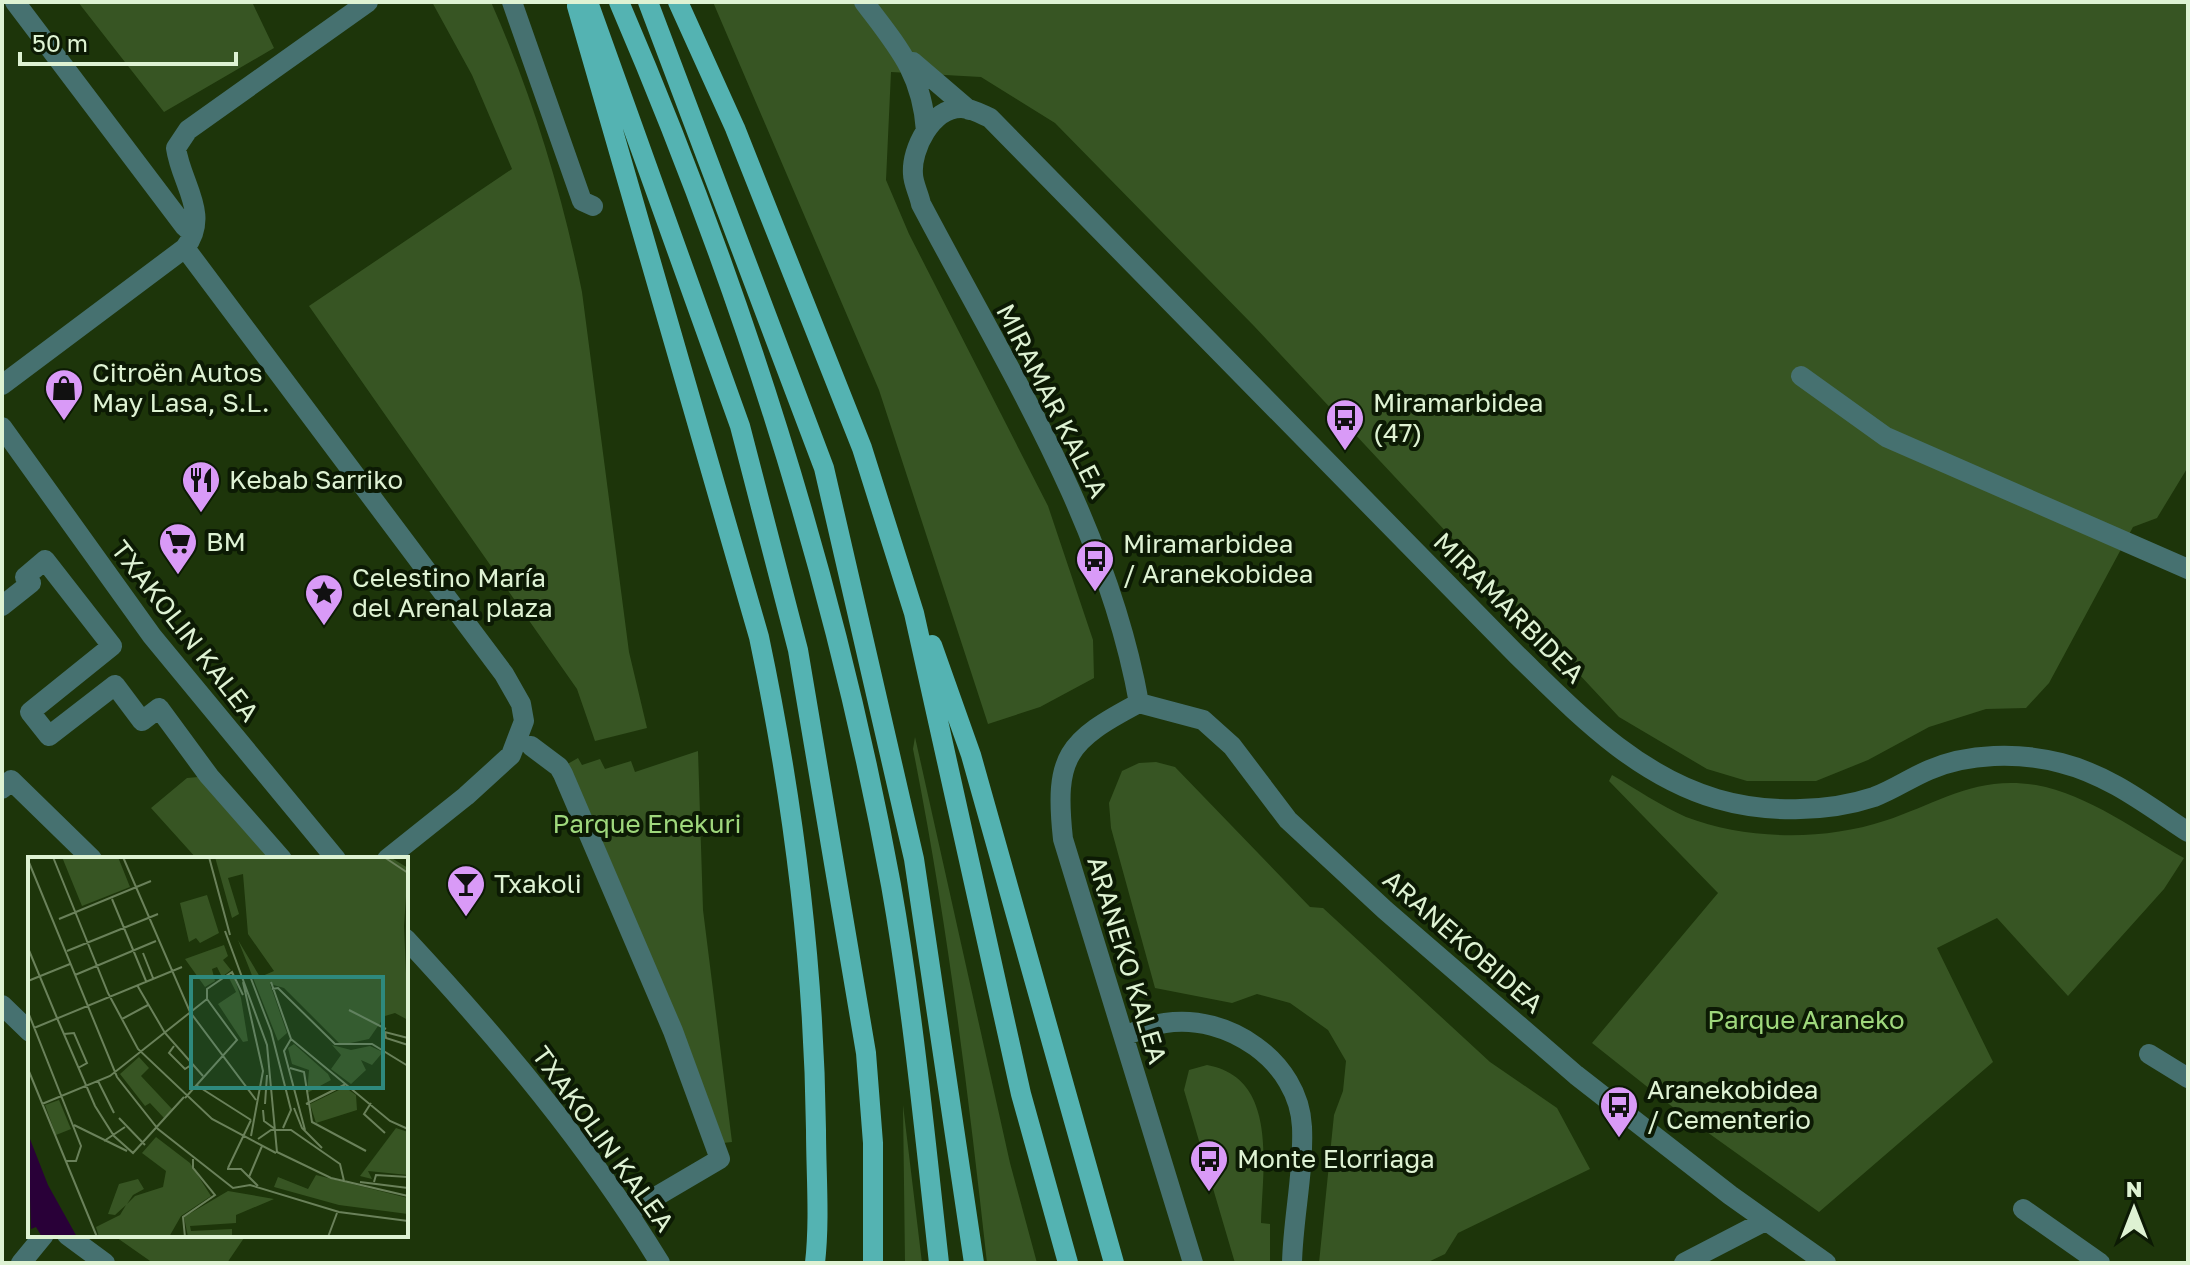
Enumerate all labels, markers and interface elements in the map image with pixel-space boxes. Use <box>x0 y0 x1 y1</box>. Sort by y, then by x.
scale bar <box>20 16 236 66</box>
text: 50 m <box>32 28 88 57</box>
street label: MIRAMAR KALEA <box>990 299 1115 503</box>
place label: Citroën Autos May Lasa, S.L. <box>92 357 269 418</box>
shop icon: Citroën Autos May Lasa, S.L. <box>43 367 85 422</box>
place label: Miramarbidea (47) <box>1373 387 1543 448</box>
bus stop icon: Miramarbidea (47) <box>1324 397 1366 452</box>
restaurant icon: Kebab Sarriko <box>180 459 222 514</box>
place label: Kebab Sarriko <box>229 464 403 495</box>
supermarket icon: BM <box>157 521 199 576</box>
place label: BM <box>206 526 246 557</box>
street label: MIRAMARBIDEA <box>1428 526 1591 689</box>
place label: Miramarbidea / Aranekobidea <box>1123 528 1314 589</box>
street label: TXAKOLIN KALEA <box>105 534 266 727</box>
bus stop icon: Miramarbidea / Aranekobidea <box>1074 538 1116 593</box>
place label: Celestino María del Arenal plaza <box>352 562 553 623</box>
place icon: Celestino María del Arenal plaza <box>303 572 345 627</box>
park label: Parque Enekuri <box>552 808 742 839</box>
street label: ARANEKO KALEA <box>1081 852 1174 1067</box>
inset map <box>28 857 408 1237</box>
bar icon: Txakoli <box>445 863 487 918</box>
street label: ARANEKOBIDEA <box>1377 864 1550 1020</box>
place label: Txakoli <box>494 868 582 899</box>
park label: Parque Araneko <box>1707 1004 1905 1035</box>
street label: TXAKOLIN KALEA <box>526 1040 681 1237</box>
place label: Aranekobidea / Cementerio <box>1647 1074 1819 1135</box>
bus stop icon: Aranekobidea / Cementerio <box>1598 1084 1640 1139</box>
bus stop icon: Monte Elorriaga <box>1188 1138 1230 1193</box>
place label: Monte Elorriaga <box>1237 1143 1435 1174</box>
north arrow <box>2094 1169 2174 1249</box>
text: N <box>2126 1175 2142 1202</box>

